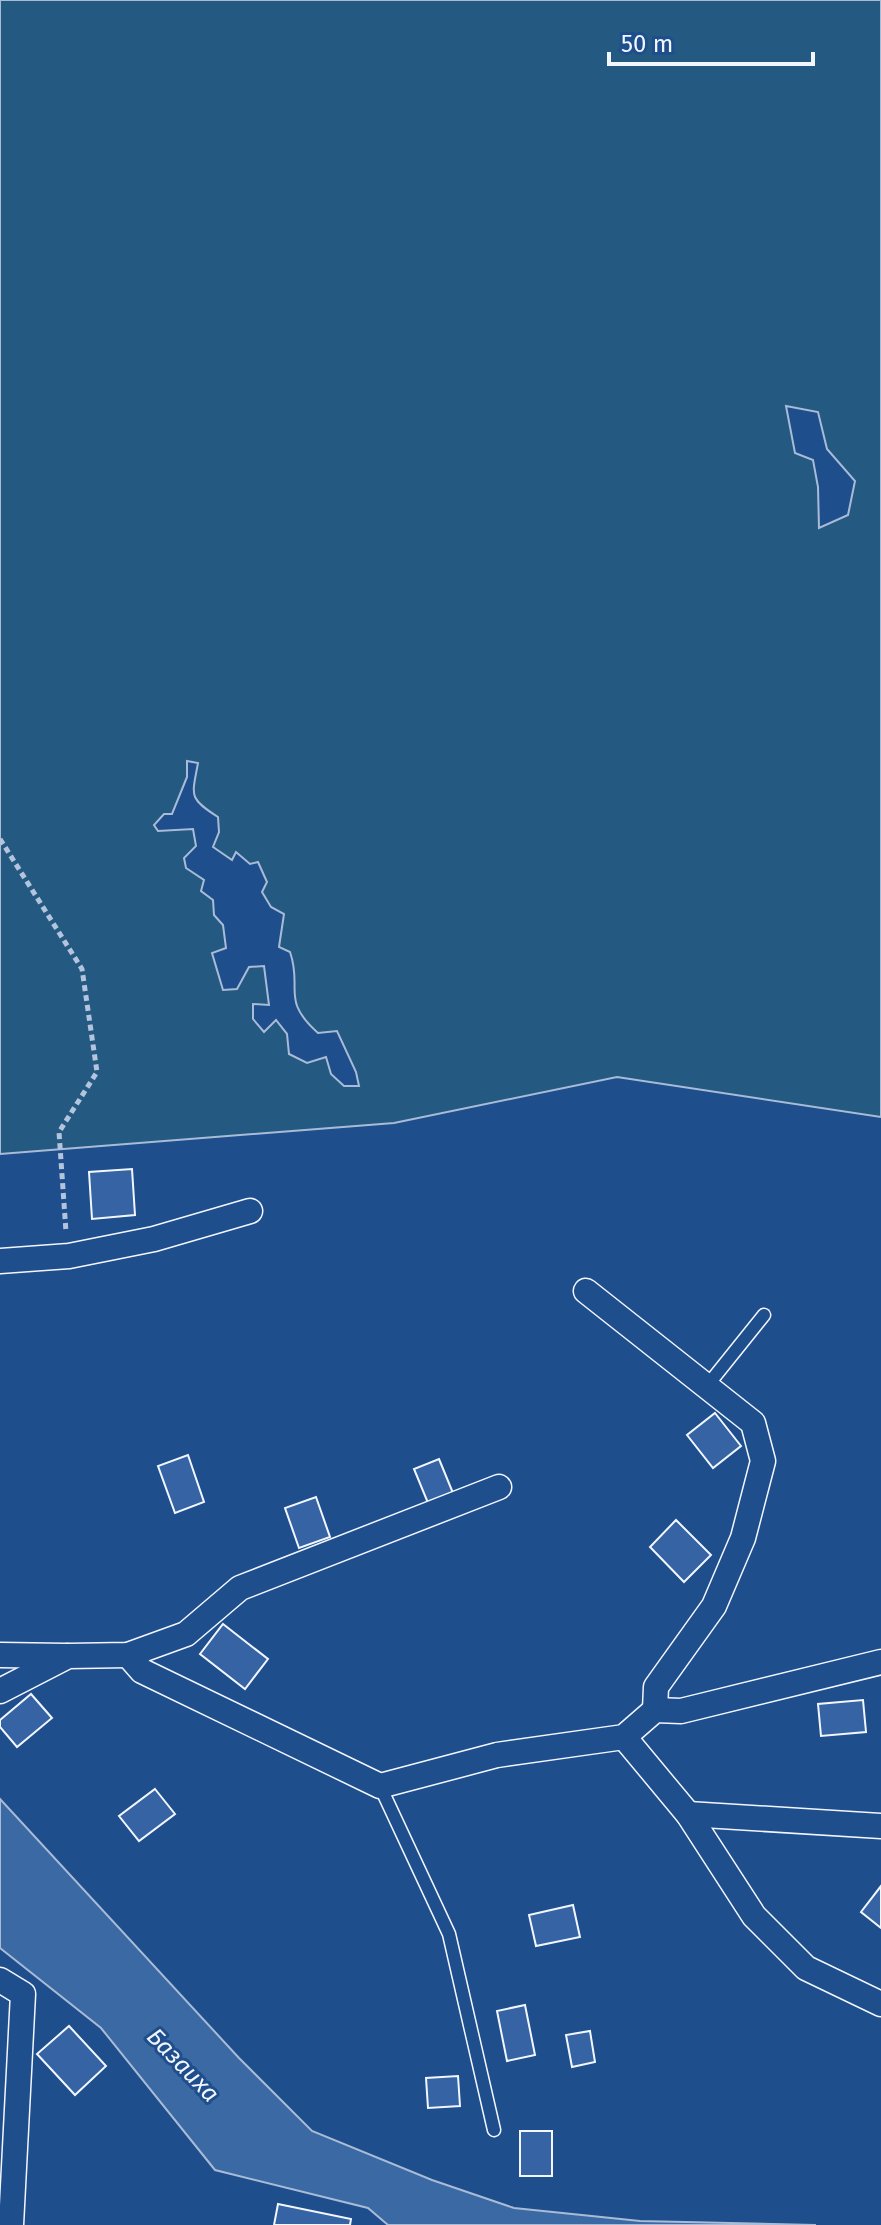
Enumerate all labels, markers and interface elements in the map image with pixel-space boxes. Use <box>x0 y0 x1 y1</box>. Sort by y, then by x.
scale bar <box>609 16 813 66</box>
text: 50 m <box>621 30 673 58</box>
water label: Базаиха <box>141 2022 225 2108</box>

